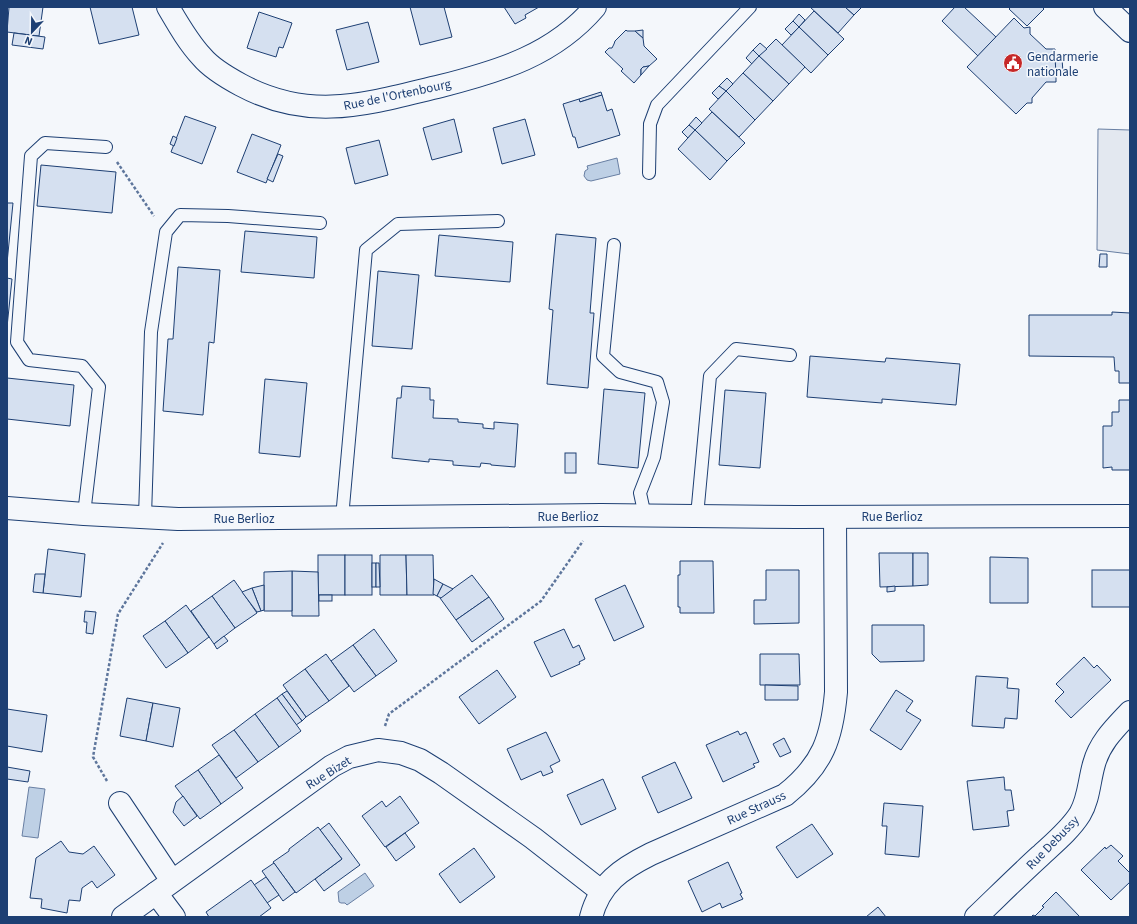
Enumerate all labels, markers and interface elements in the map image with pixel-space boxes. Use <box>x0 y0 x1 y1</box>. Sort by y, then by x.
north arrow <box>12 12 52 52</box>
text: N <box>22 32 35 49</box>
place label: Gendarmerie nationale <box>1027 48 1098 81</box>
public building icon: Gendarmerie nationale <box>1002 52 1024 74</box>
street label: Rue de l'Ortenbourg <box>342 75 453 115</box>
street label: Rue Berlioz <box>537 508 599 526</box>
street label: Rue Berlioz <box>861 508 923 526</box>
street label: Rue Berlioz <box>213 510 275 528</box>
street label: Rue Bizet <box>302 752 355 794</box>
street label: Rue Strauss <box>724 786 789 829</box>
street label: Rue Debussy <box>1022 812 1083 874</box>

